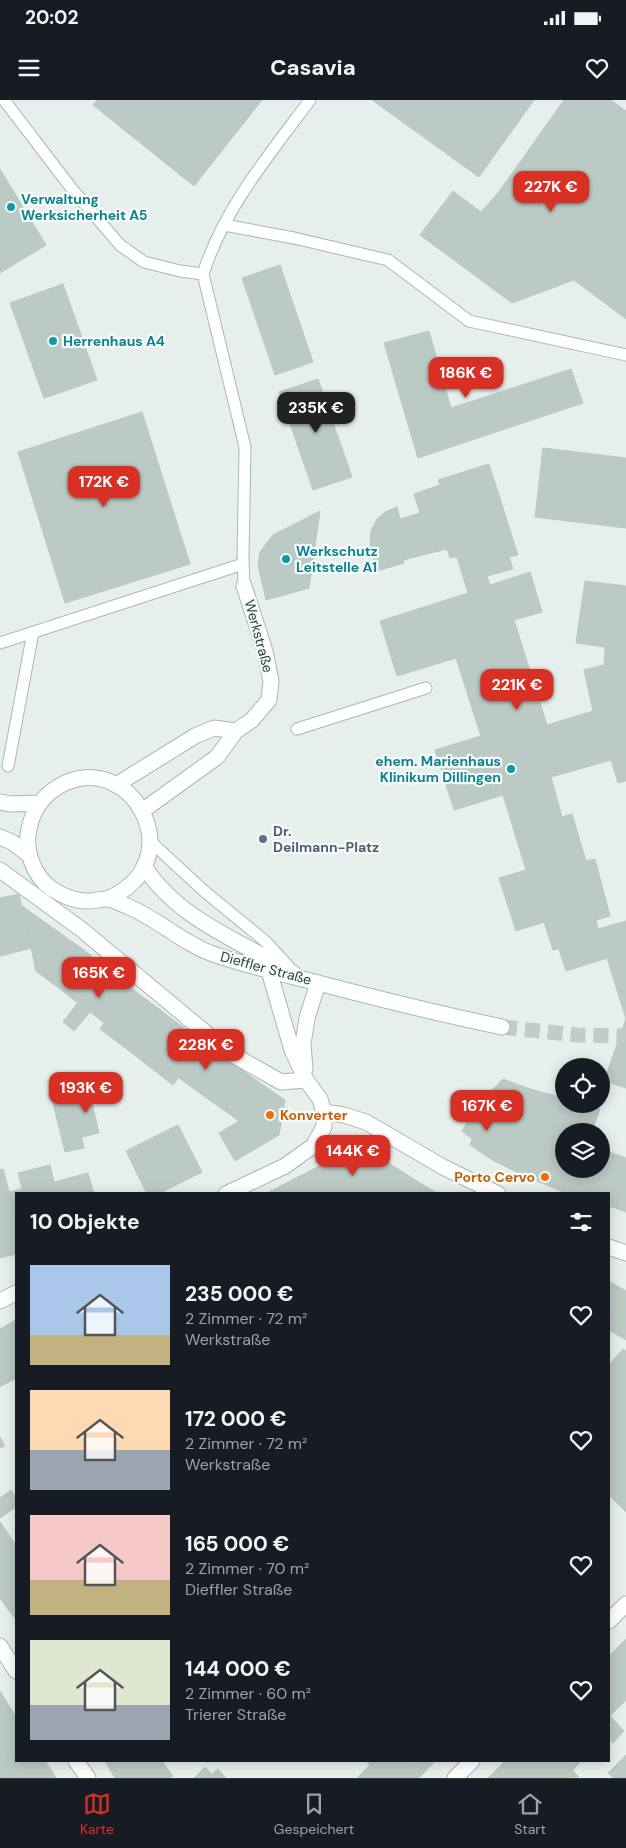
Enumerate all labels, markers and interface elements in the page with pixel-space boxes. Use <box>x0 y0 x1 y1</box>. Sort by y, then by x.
text: 20:02 <box>25 5 78 30</box>
text: Casavia <box>270 53 356 82</box>
icon: menu <box>15 54 43 82</box>
icon: heart <box>583 54 611 82</box>
pin: 227K € <box>510 170 592 213</box>
text: 227K € <box>524 176 578 197</box>
place label: Verwaltung Werksicherheit A5 <box>21 190 147 224</box>
marker: Verwaltung Werksicherheit A5 <box>5 201 17 213</box>
place label: Herrenhaus A4 <box>63 332 165 350</box>
marker: Herrenhaus A4 <box>47 335 59 347</box>
pin: 186K € <box>425 356 507 399</box>
text: 186K € <box>440 362 492 383</box>
pin: 235K € <box>275 392 357 434</box>
text: 235K € <box>288 397 344 418</box>
pin: 172K € <box>63 466 145 508</box>
text: 172K € <box>79 471 129 492</box>
place label: Werkschutz Leitstelle A1 <box>296 542 378 576</box>
marker: Werkschutz Leitstelle A1 <box>280 553 292 565</box>
street label: Werkstraße <box>241 598 277 674</box>
pin: 221K € <box>476 668 558 711</box>
text: 221K € <box>491 674 543 695</box>
place label: ehem. Marienhaus Klinikum Dillingen <box>375 752 501 786</box>
marker: ehem. Marienhaus Klinikum Dillingen <box>505 763 517 775</box>
place label: Dr. Deilmann-Platz <box>273 822 379 856</box>
marker: Dr. Deilmann-Platz <box>257 833 269 845</box>
street label: Dieffler Straße <box>218 947 314 989</box>
pin: 165K € <box>58 956 140 999</box>
text: 165K € <box>73 962 125 983</box>
pin: 228K € <box>165 1028 247 1071</box>
text: 228K € <box>178 1034 234 1055</box>
map controls <box>555 1058 610 1178</box>
button: locate <box>555 1058 610 1113</box>
pin: 193K € <box>45 1072 127 1114</box>
text: 193K € <box>60 1077 112 1098</box>
pin: 167K € <box>446 1090 528 1132</box>
text: 167K € <box>461 1095 513 1116</box>
place label: Konverter <box>280 1106 348 1124</box>
marker: Konverter <box>264 1109 276 1121</box>
button: layers <box>555 1123 610 1178</box>
pin: 144K € <box>312 1134 394 1177</box>
text: 144K € <box>326 1140 380 1161</box>
place label: Porto Cervo <box>454 1168 535 1186</box>
marker: Porto Cervo <box>539 1171 551 1183</box>
text: 10 Objekte <box>30 1208 140 1236</box>
icon: filters <box>567 1208 595 1236</box>
text: 235 000 € <box>185 1280 294 1308</box>
icon: home <box>70 1285 130 1345</box>
icon: heart <box>567 1301 595 1329</box>
text: 2 Zimmer · 72 m² <box>185 1308 307 1329</box>
text: Werkstraße <box>185 1329 270 1350</box>
text: 172 000 € <box>185 1405 287 1433</box>
icon: home <box>70 1410 130 1470</box>
icon: heart <box>567 1426 595 1454</box>
text: 2 Zimmer · 72 m² <box>185 1433 307 1454</box>
text: Werkstraße <box>185 1454 270 1475</box>
text: 165 000 € <box>185 1530 289 1558</box>
icon: home <box>70 1535 130 1595</box>
icon: heart <box>567 1551 595 1579</box>
text: 2 Zimmer · 70 m² <box>185 1558 309 1579</box>
text: Dieffler Straße <box>185 1579 292 1600</box>
text: 144 000 € <box>185 1655 291 1683</box>
icon: home <box>70 1660 130 1720</box>
icon: heart <box>567 1676 595 1704</box>
text: 2 Zimmer · 60 m² <box>185 1683 311 1704</box>
text: Trierer Straße <box>185 1704 286 1725</box>
tab: Karte <box>80 1790 114 1838</box>
tab: Gespeichert <box>274 1790 354 1838</box>
tab: Start <box>514 1790 546 1838</box>

